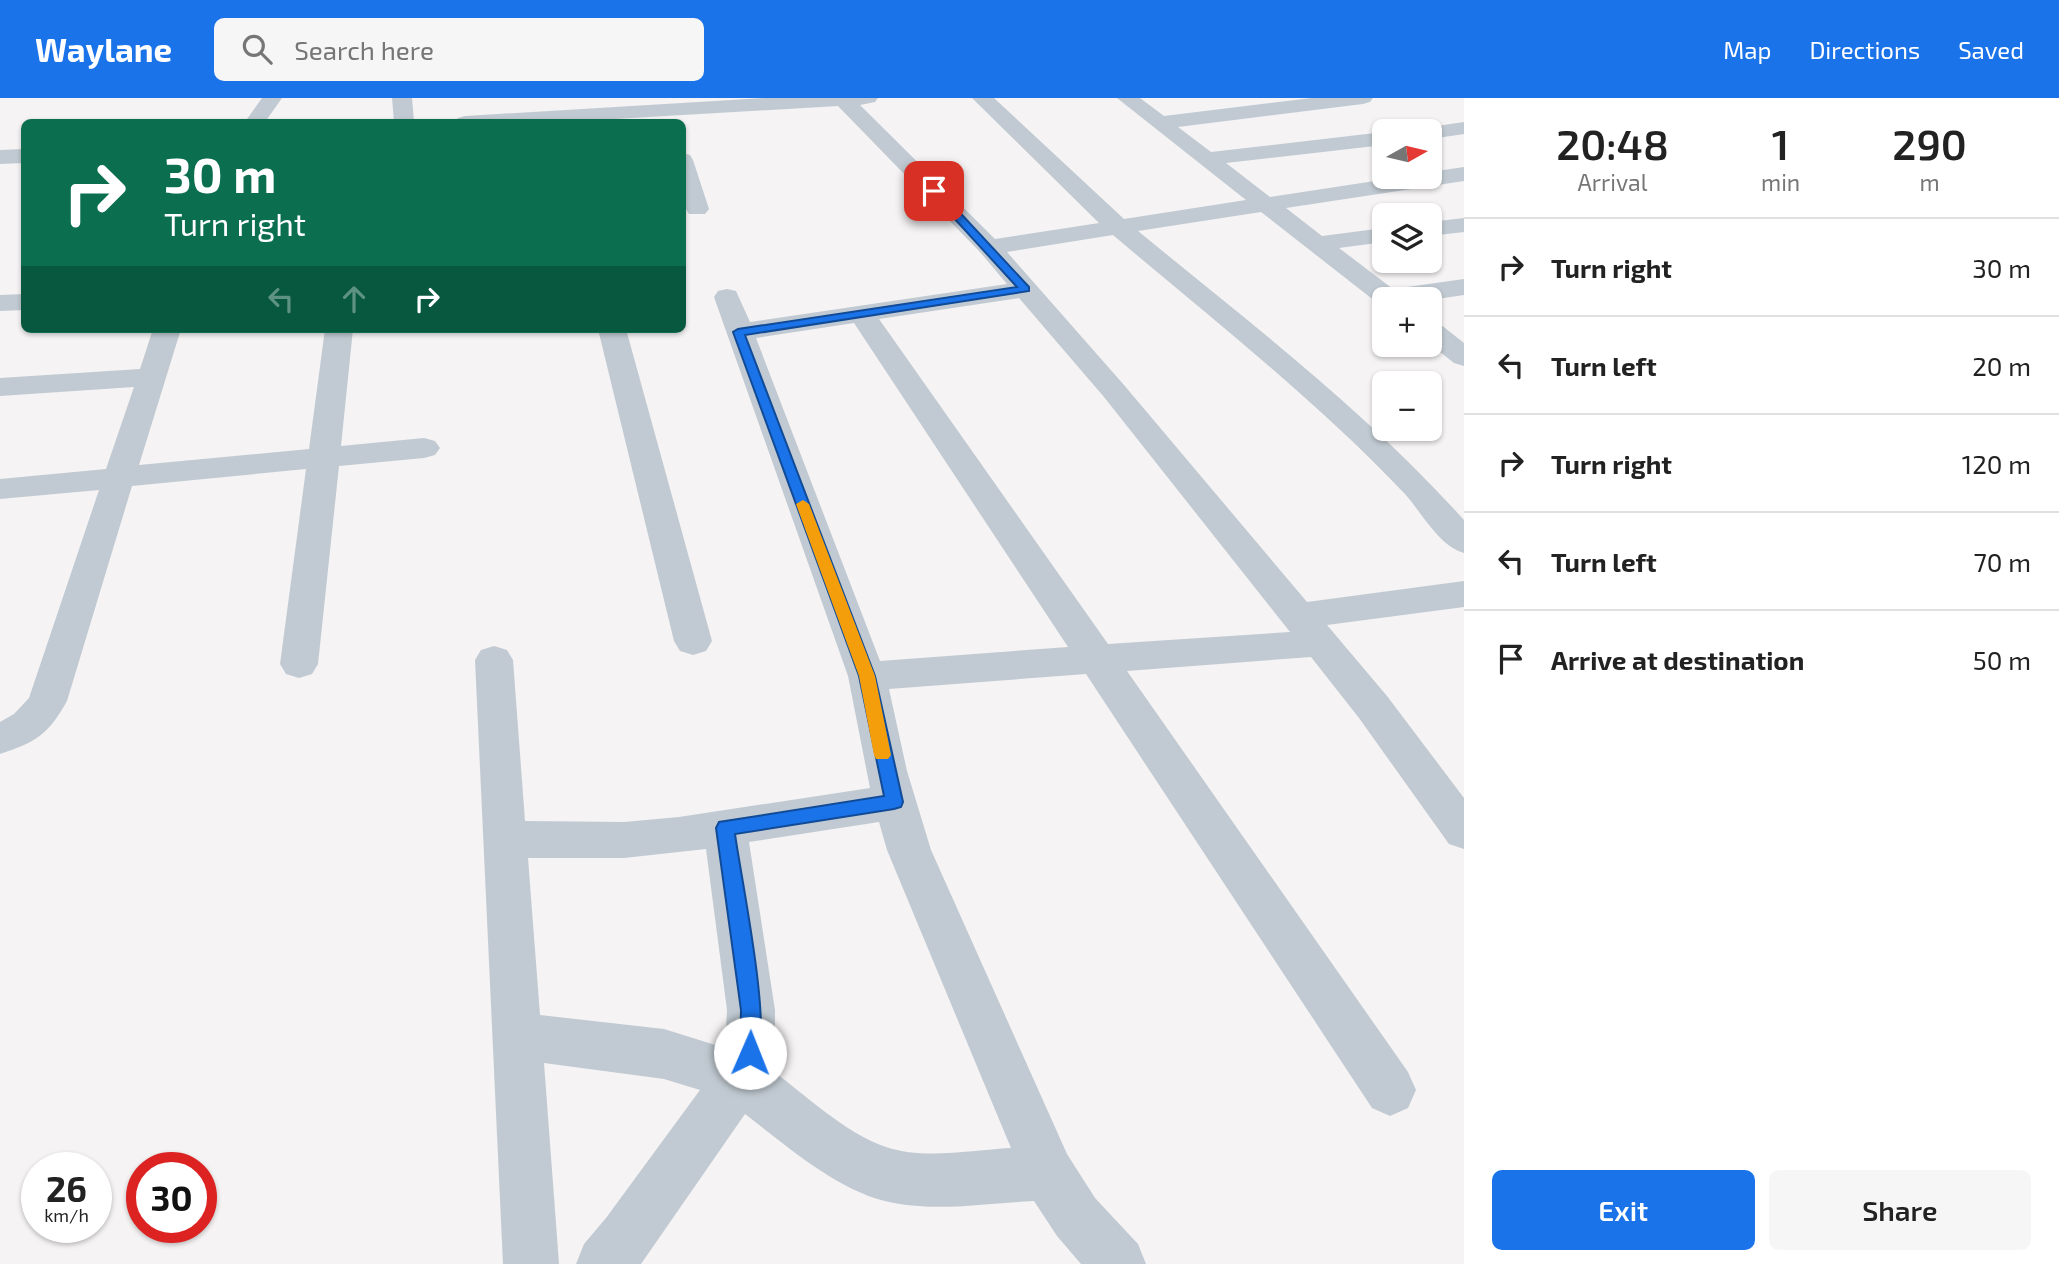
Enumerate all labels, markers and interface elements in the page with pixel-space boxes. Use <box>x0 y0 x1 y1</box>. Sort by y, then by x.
search box <box>214 18 704 81</box>
text: Waylane <box>35 29 172 69</box>
icon: search <box>238 30 276 68</box>
text: Search here <box>294 34 434 65</box>
text: Map <box>1723 35 1771 64</box>
text: Directions <box>1809 35 1920 64</box>
text: Saved <box>1958 35 2024 64</box>
text: 20:48 <box>1556 118 1669 168</box>
text: 1 <box>1772 118 1789 168</box>
text: 290 <box>1892 118 1967 168</box>
north arrow <box>1372 119 1442 189</box>
map controls <box>1372 119 1442 441</box>
text: 30 m <box>164 144 276 203</box>
icon: right <box>49 147 140 238</box>
pin <box>904 161 964 221</box>
text: Arrival <box>1577 168 1647 196</box>
text: min <box>1761 168 1800 196</box>
text: m <box>1920 168 1940 196</box>
icon: arrive <box>915 172 953 210</box>
button: layers <box>1372 203 1442 273</box>
text: Turn right <box>164 204 306 242</box>
icon: right <box>1492 248 1530 286</box>
text: Turn right <box>1551 252 1672 283</box>
text: 30 m <box>1972 252 2031 283</box>
icon: left <box>262 280 300 318</box>
icon: ahead <box>335 280 373 318</box>
icon: right <box>408 280 446 318</box>
button: + <box>1372 287 1442 357</box>
icon: left <box>1492 346 1530 384</box>
text: Turn left <box>1551 350 1657 381</box>
text: 20 m <box>1972 350 2031 381</box>
button: − <box>1372 371 1442 441</box>
icon: right <box>1492 444 1530 482</box>
text: Turn right <box>1551 448 1672 479</box>
text: 120 m <box>1962 448 2031 479</box>
icon: left <box>1492 542 1530 580</box>
text: Turn left <box>1551 546 1657 577</box>
text: 70 m <box>1973 546 2031 577</box>
icon: arrive <box>1492 640 1530 678</box>
text: Arrive at destination <box>1551 644 1804 675</box>
text: 50 m <box>1973 644 2031 675</box>
position arrow <box>713 1016 787 1090</box>
speed limit sign: 30 <box>126 1152 217 1243</box>
text: 26 <box>46 1167 87 1209</box>
button: Exit <box>1492 1170 1755 1250</box>
button: Share <box>1769 1170 2031 1250</box>
text: km/h <box>44 1204 89 1226</box>

